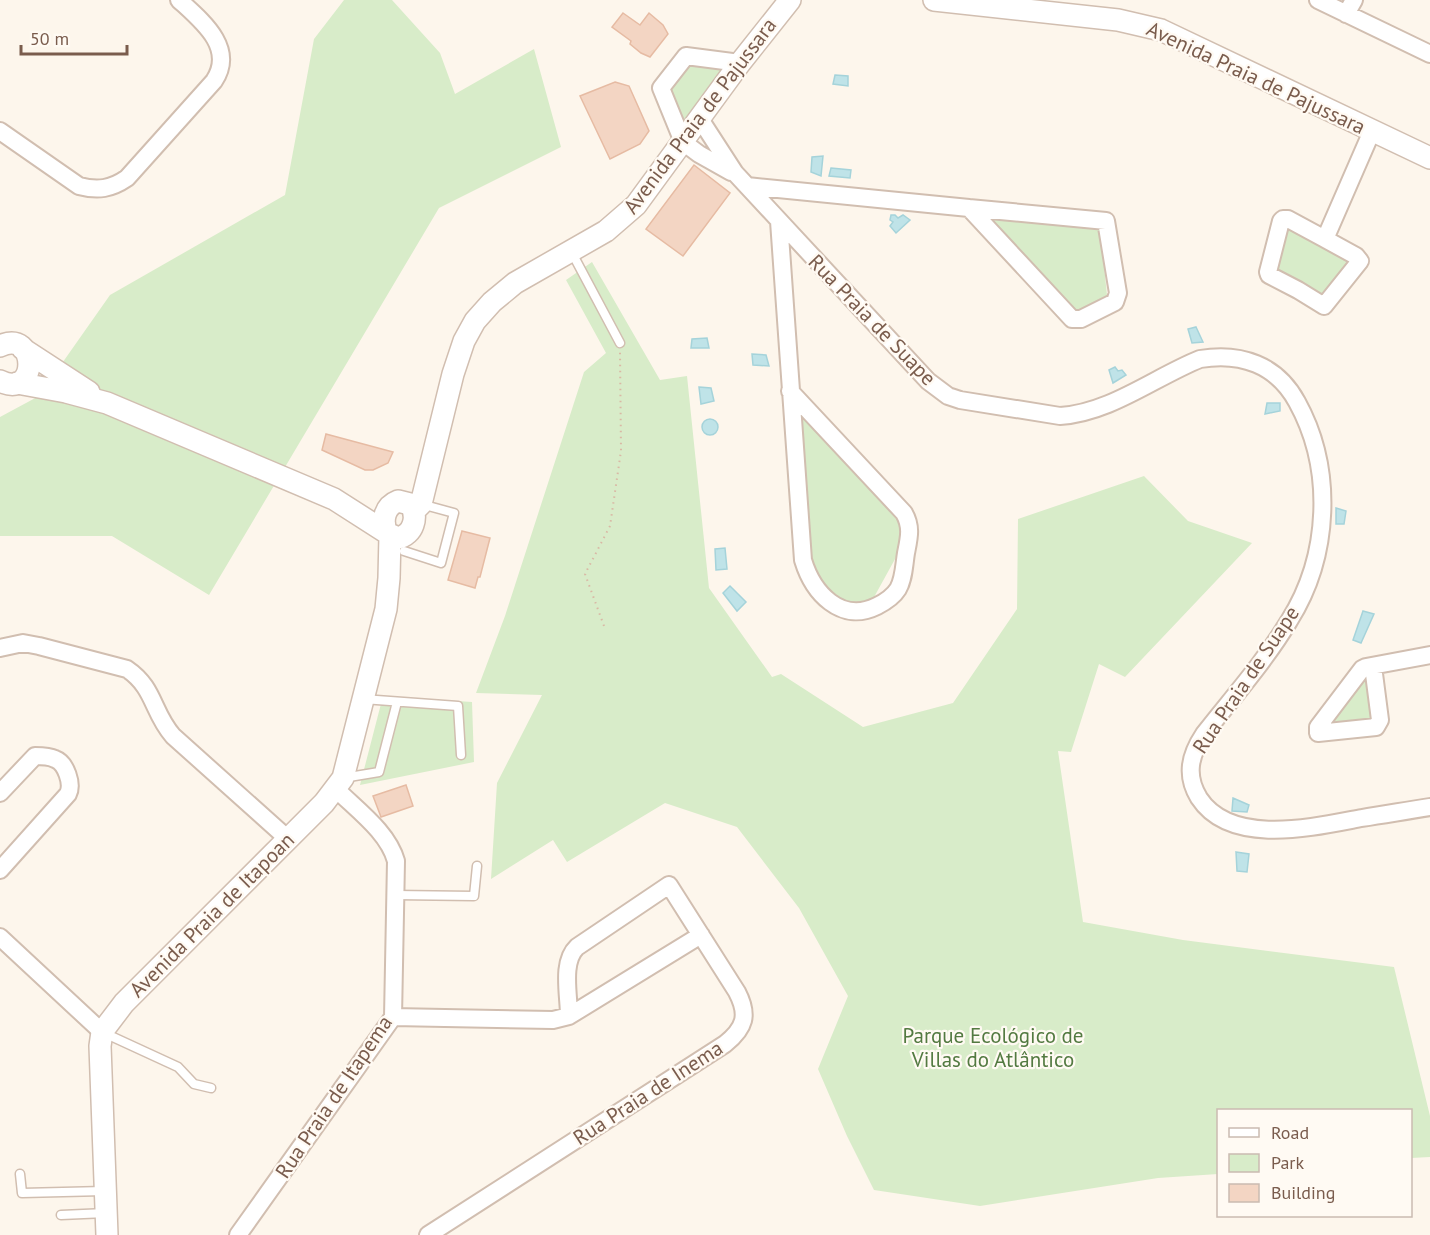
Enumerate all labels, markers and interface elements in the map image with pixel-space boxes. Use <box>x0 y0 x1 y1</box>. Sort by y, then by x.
street label: Avenida Praia de Pajussara <box>617 12 782 219</box>
street label: Avenida Praia de Pajussara <box>1143 15 1370 140</box>
scale bar <box>21 18 128 56</box>
text: 50 m <box>30 27 69 50</box>
street label: Rua Praia de Suape <box>803 248 942 391</box>
street label: Rua Praia de Suape <box>1186 601 1305 759</box>
street label: Avenida Praia de Itapoan <box>123 826 300 1003</box>
street label: Rua Praia de Itapema <box>269 1010 398 1183</box>
park label: Parque Ecológico de Villas do Atlântico <box>902 1022 1084 1073</box>
street label: Rua Praia de Inema <box>568 1034 728 1151</box>
legend <box>1217 1109 1412 1217</box>
text: Road <box>1271 1121 1309 1144</box>
text: Park <box>1271 1151 1304 1174</box>
text: Building <box>1271 1181 1335 1204</box>

